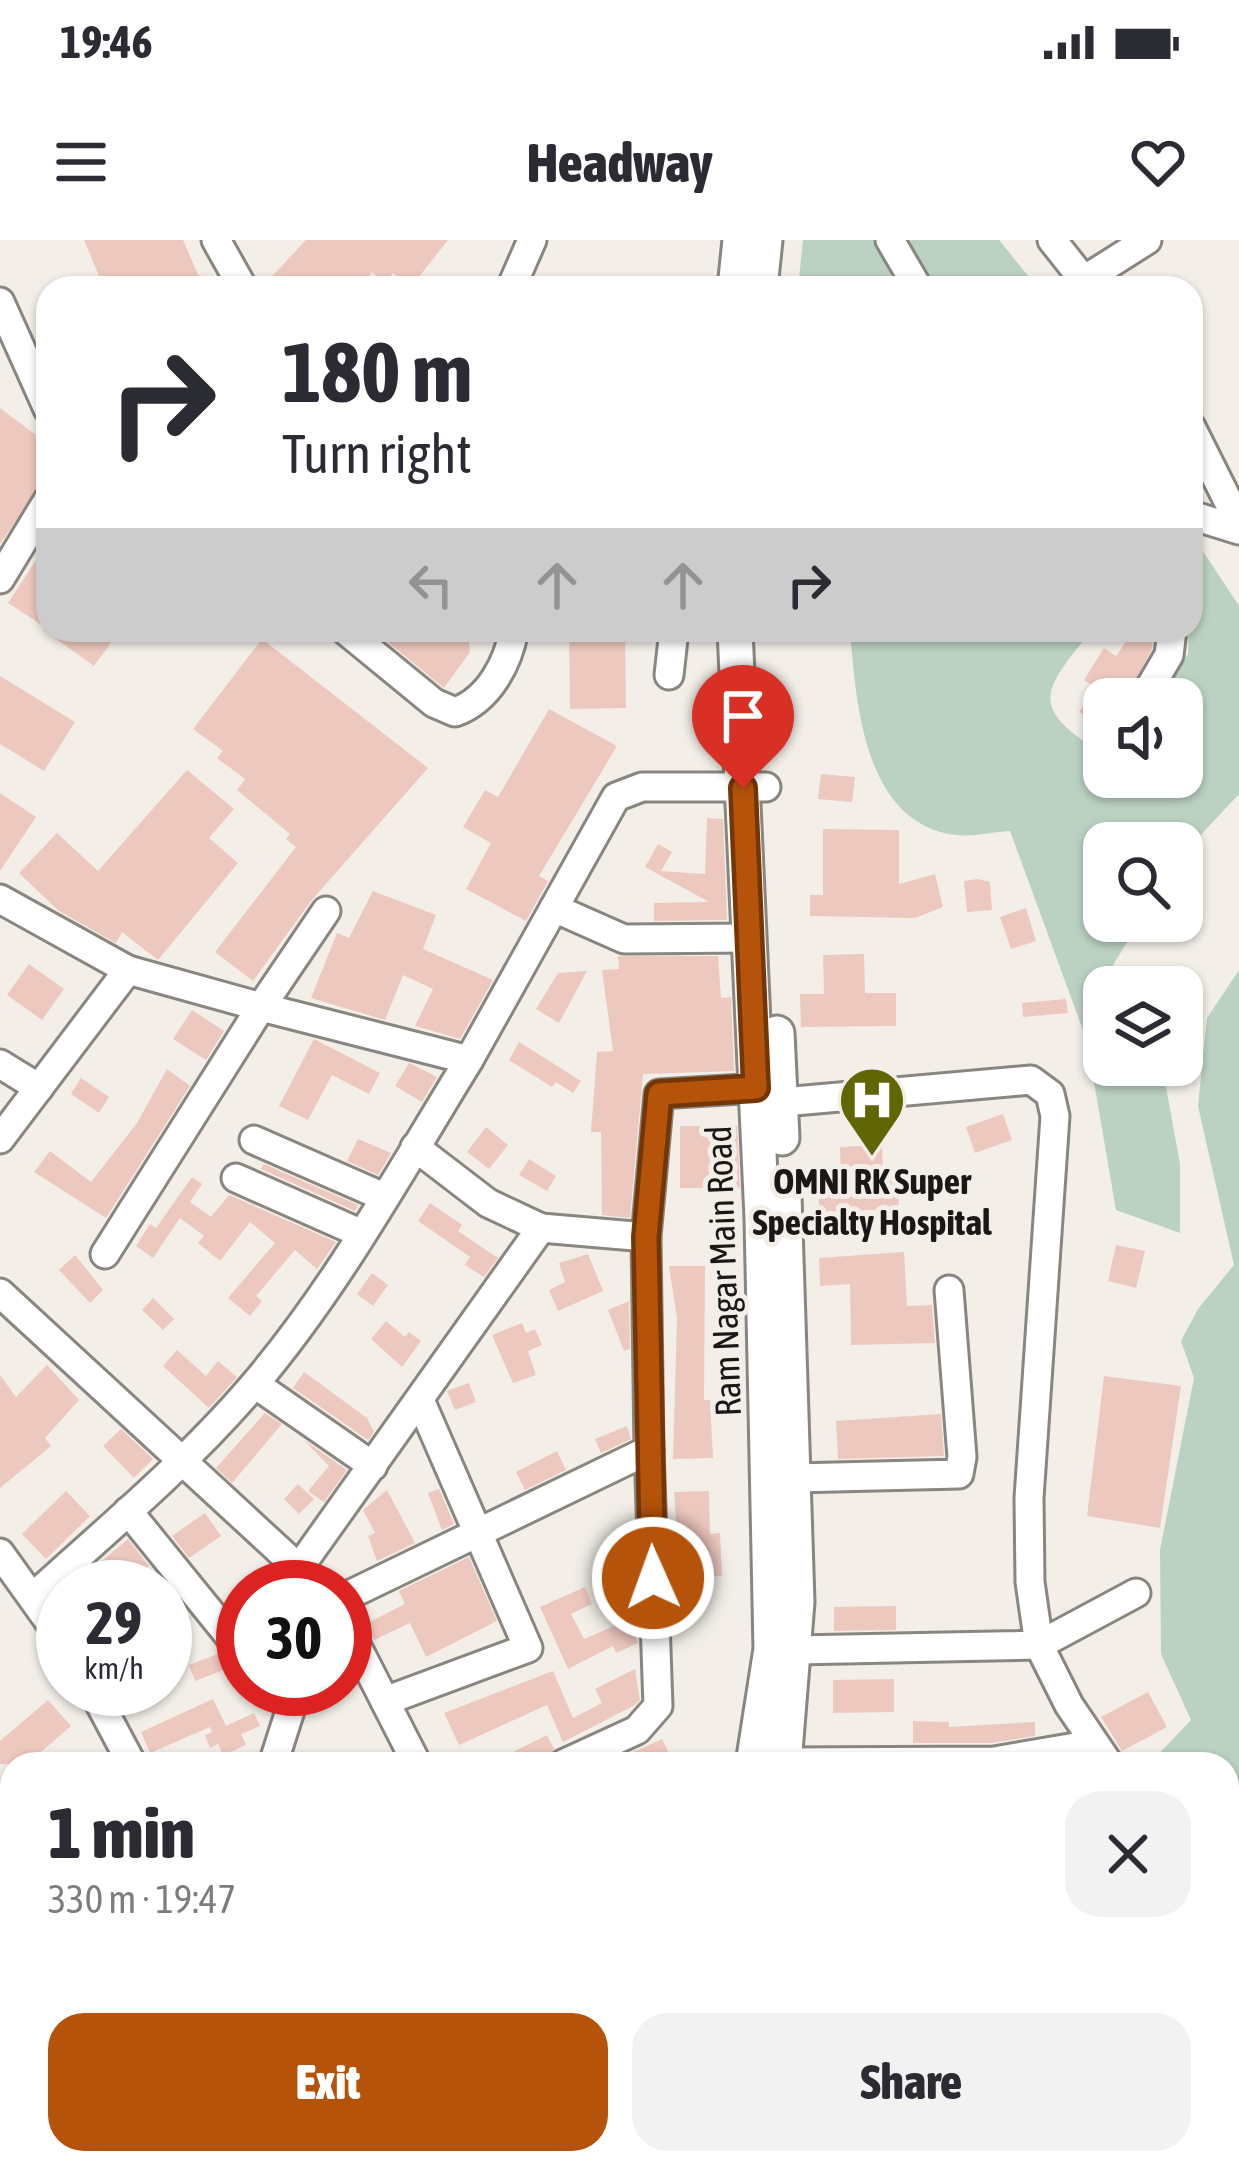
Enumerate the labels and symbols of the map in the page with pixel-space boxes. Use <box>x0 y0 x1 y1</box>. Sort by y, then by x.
pin <box>692 665 794 788</box>
hospital icon: OMNI RK Super Specialty Hospital <box>837 1065 907 1159</box>
street label: Ram Nagar Main Road <box>697 1125 749 1417</box>
place label: OMNI RK Super Specialty Hospital <box>753 1160 992 1243</box>
position arrow <box>590 1515 716 1641</box>
speed limit sign: 30 <box>216 1560 372 1716</box>

